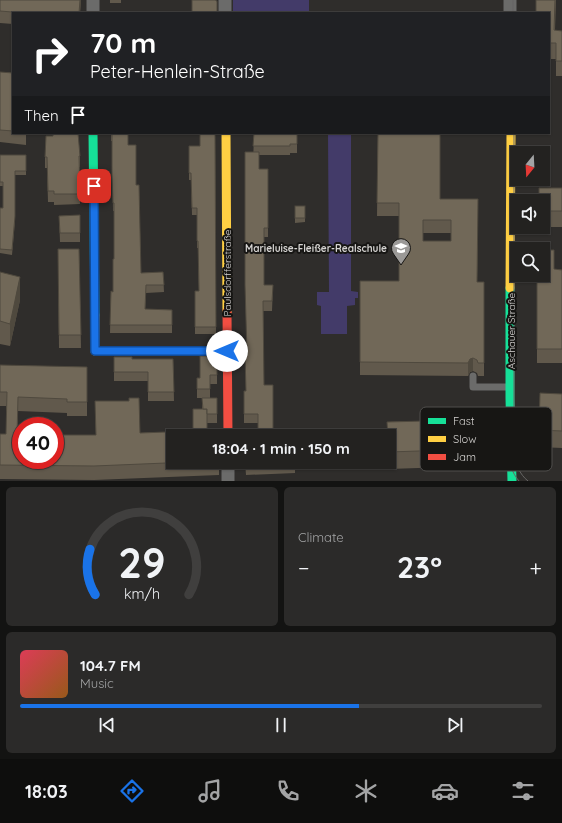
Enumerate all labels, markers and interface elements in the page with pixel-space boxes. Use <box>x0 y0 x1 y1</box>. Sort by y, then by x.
text: 70 m <box>90 25 156 60</box>
icon: right <box>24 28 76 80</box>
text: Peter-Henlein-Straße <box>90 60 265 83</box>
icon: arrive <box>67 104 89 126</box>
text: Then <box>24 106 59 125</box>
north arrow <box>510 146 550 186</box>
map controls <box>510 146 550 282</box>
pin <box>77 169 111 203</box>
icon: arrive <box>83 175 105 197</box>
button: sound <box>510 194 550 234</box>
street label: Paulsdorfferstraße <box>221 229 234 316</box>
school or university icon: Marieluise-Fleißer-Realschule <box>390 237 412 265</box>
place label: Marieluise-Fleißer-Realschule <box>245 242 387 255</box>
button: search <box>510 242 550 282</box>
street label: Aschauer Straße <box>505 292 518 369</box>
position arrow <box>206 330 248 372</box>
legend <box>420 407 552 471</box>
text: Fast <box>453 414 475 428</box>
speed limit sign: 40 <box>12 417 64 469</box>
text: Slow <box>453 432 477 446</box>
text: 18:04 · 1 min · 150 m <box>212 439 350 458</box>
text: Jam <box>453 450 476 464</box>
text: Climate <box>298 529 344 545</box>
text: 29 <box>118 535 166 587</box>
text: 23° <box>397 548 442 586</box>
text: − <box>298 554 309 582</box>
text: + <box>530 554 542 582</box>
text: km/h <box>124 584 160 602</box>
text: 104.7 FM <box>80 656 141 675</box>
text: Music <box>80 675 114 691</box>
icon: previous <box>96 714 118 736</box>
icon: pause <box>270 714 292 736</box>
icon: next <box>444 714 466 736</box>
icon: directions <box>118 777 146 805</box>
icon: music <box>196 777 224 805</box>
icon: phone <box>274 777 302 805</box>
icon: climate <box>352 777 380 805</box>
icon: car <box>431 777 459 805</box>
icon: filters <box>509 777 537 805</box>
text: 18:03 <box>25 780 68 803</box>

